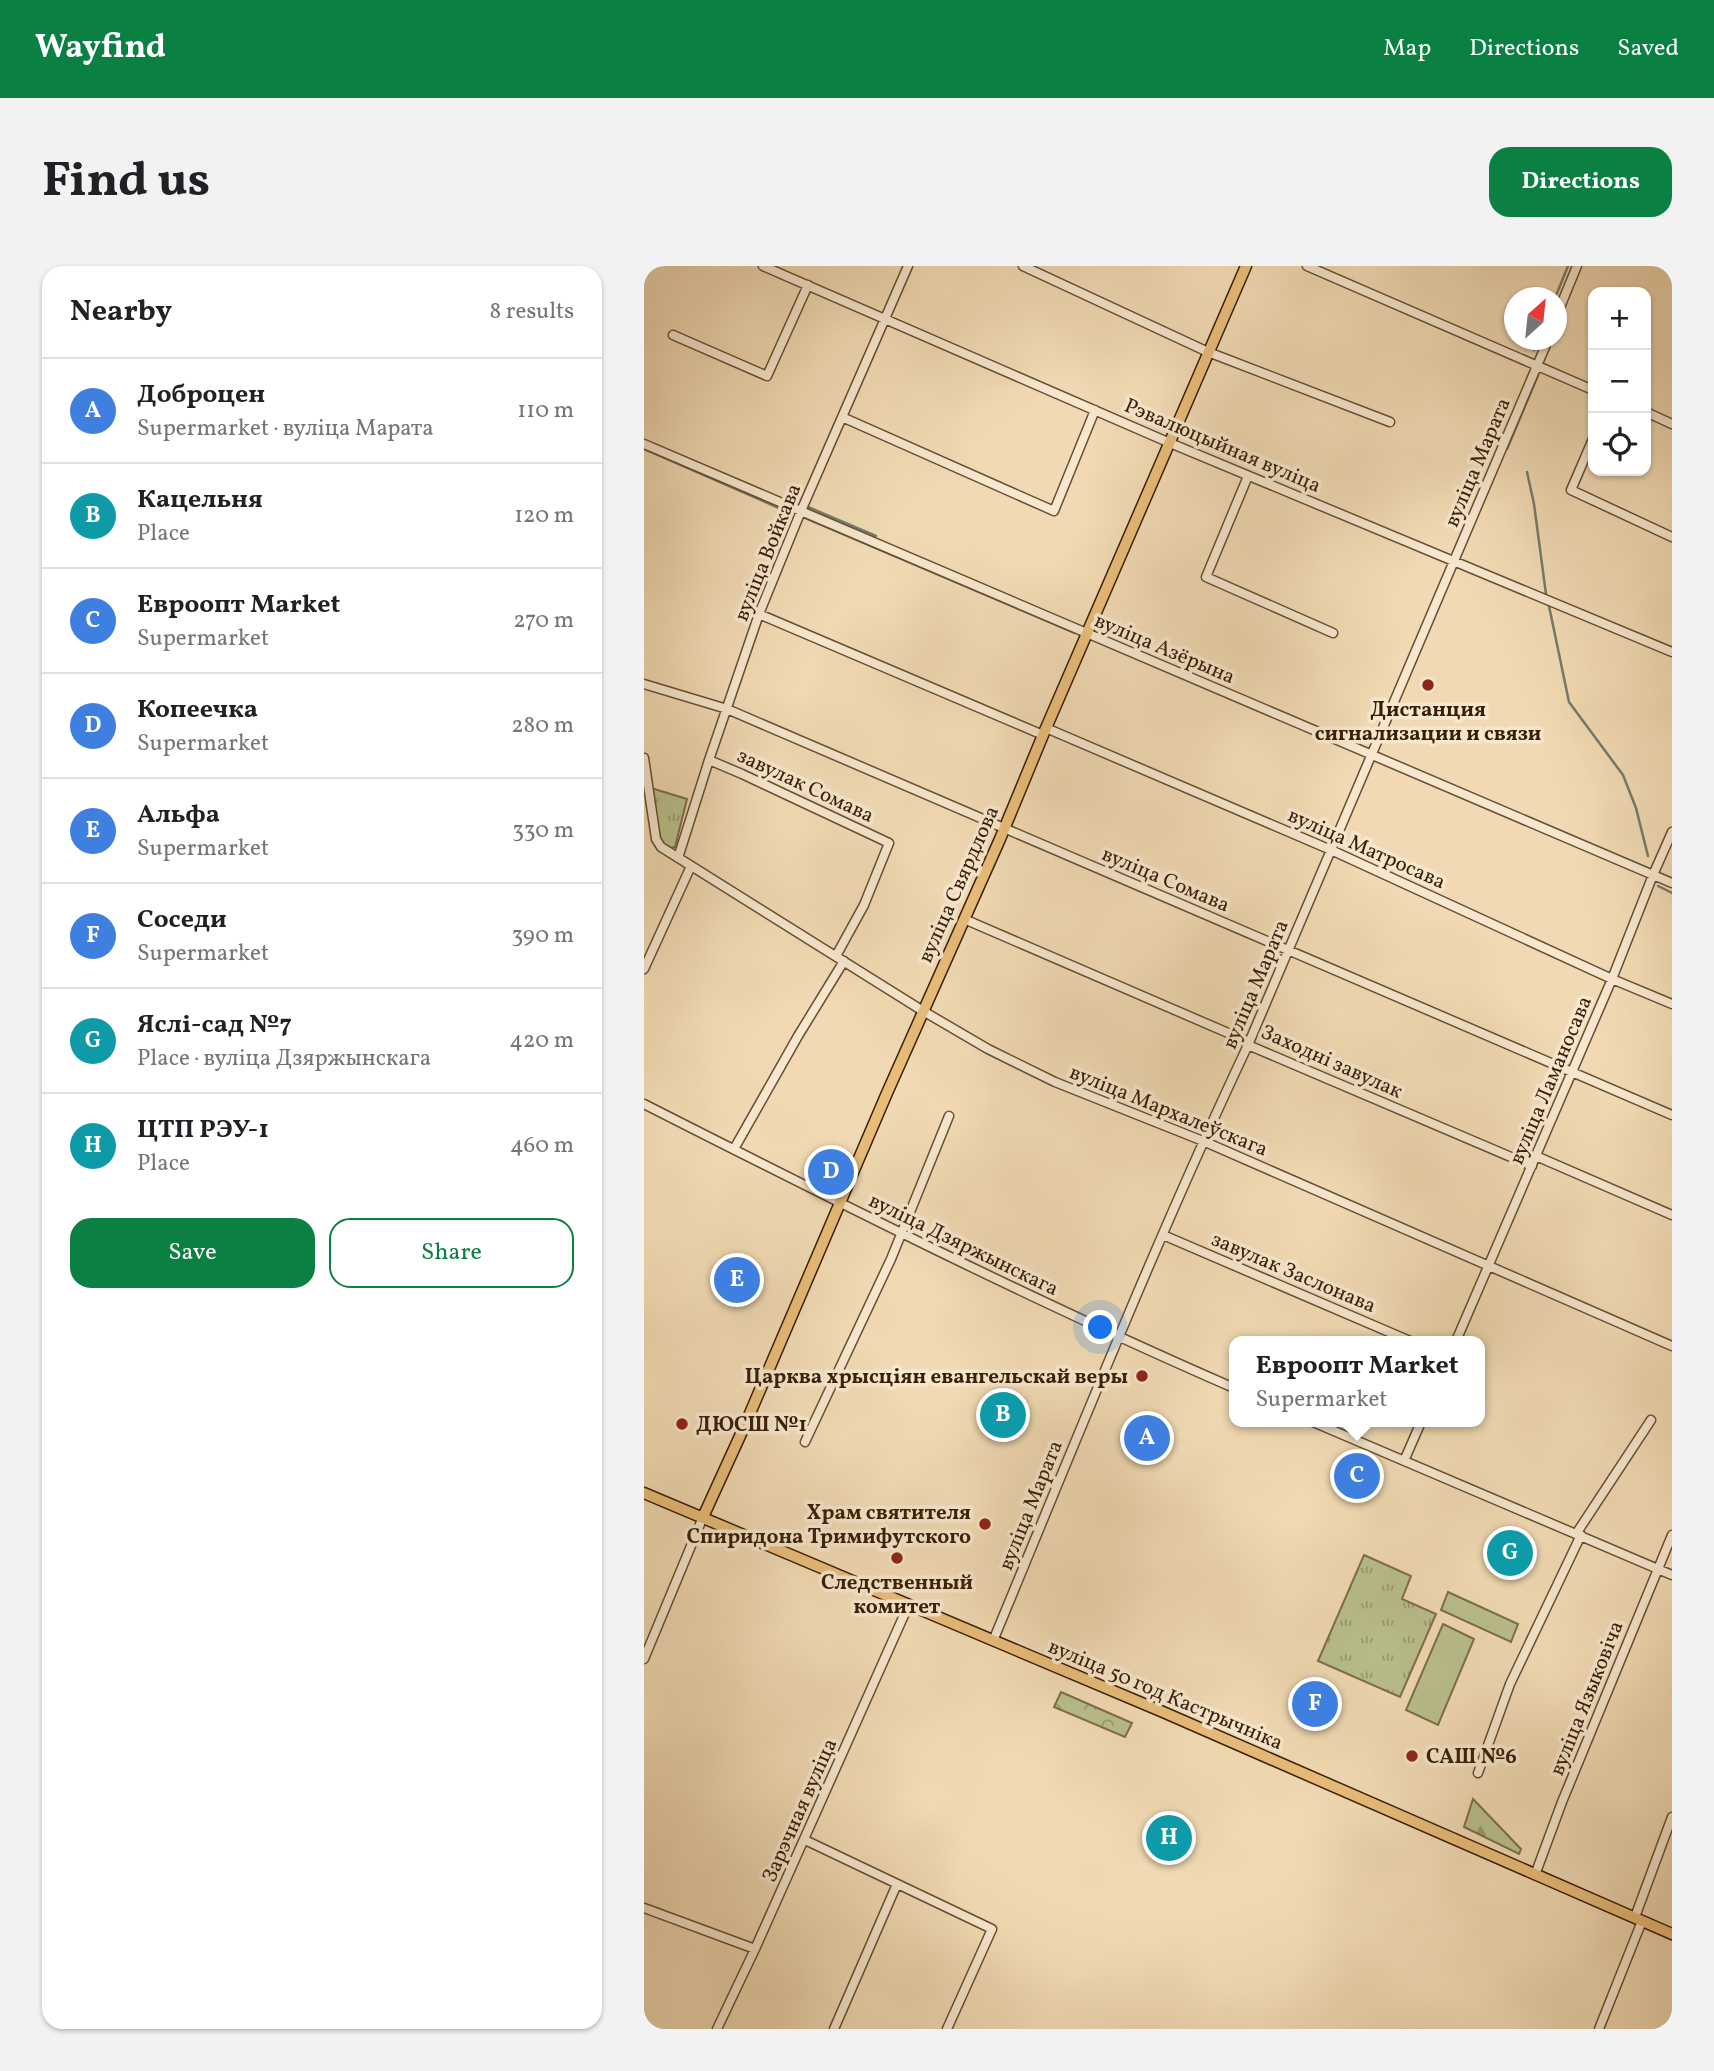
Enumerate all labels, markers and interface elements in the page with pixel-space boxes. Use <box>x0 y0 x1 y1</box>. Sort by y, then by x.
text: Wayfind <box>35 26 166 72</box>
text: Map <box>1383 32 1431 66</box>
text: Directions <box>1469 32 1579 66</box>
text: Saved <box>1617 32 1679 66</box>
button: Directions <box>1489 147 1672 217</box>
text: Find us <box>42 148 210 217</box>
north arrow <box>1504 287 1567 350</box>
map controls <box>1588 287 1651 476</box>
button: + <box>1588 287 1651 350</box>
text: Nearby <box>70 291 172 333</box>
text: 8 results <box>490 296 574 328</box>
button: − <box>1588 350 1651 413</box>
text: Доброцен <box>137 377 265 413</box>
street label: Рэвалюцыйная вуліца <box>1120 392 1325 501</box>
street label: вуліца Марата <box>1438 393 1519 532</box>
text: A <box>85 395 101 427</box>
text: 110 m <box>517 395 574 427</box>
text: Supermarket · вуліца Марата <box>137 413 434 445</box>
button: locate <box>1588 413 1651 476</box>
street label: вуліца Войкава <box>728 480 809 626</box>
text: Кацельня <box>137 482 263 518</box>
text: B <box>85 500 101 532</box>
text: 120 m <box>514 500 574 532</box>
text: Place <box>137 518 190 550</box>
text: Евроопт Market <box>137 587 340 623</box>
text: C <box>86 605 100 637</box>
text: 270 m <box>513 605 574 637</box>
street label: вуліца Азёрына <box>1090 607 1239 692</box>
text: Supermarket <box>137 623 269 655</box>
marker: Дистанция сигнализации и связи <box>1420 677 1436 693</box>
text: Копеечка <box>137 692 258 728</box>
place label: Дистанция сигнализации и связи <box>1315 696 1541 749</box>
text: D <box>85 710 101 742</box>
text: 280 m <box>511 710 574 742</box>
text: Supermarket <box>137 728 269 760</box>
street label: завулак Сомава <box>732 742 879 831</box>
text: Альфа <box>137 797 220 833</box>
street label: вуліца Свярдлова <box>912 802 1007 968</box>
street label: вуліца Матросава <box>1283 802 1450 897</box>
text: E <box>86 815 100 847</box>
text: 330 m <box>512 815 574 847</box>
text: Supermarket <box>137 833 269 865</box>
street label: вуліца Сомава <box>1097 840 1234 920</box>
text: Соседи <box>137 902 227 938</box>
street label: вуліца Марата <box>1216 915 1297 1054</box>
text: F <box>86 920 100 952</box>
text: 390 m <box>511 920 574 952</box>
text: Supermarket <box>137 938 269 970</box>
street label: вуліца Ламаносава <box>1503 992 1600 1169</box>
text: Яслі-сад №7 <box>137 1007 292 1043</box>
street label: Заходні завулак <box>1256 1018 1407 1107</box>
text: G <box>85 1025 101 1057</box>
text: 420 m <box>509 1025 574 1057</box>
text: Place · вуліца Дзяржынскага <box>137 1043 431 1075</box>
street label: вуліца Мархалеўскага <box>1065 1058 1272 1164</box>
text: ЦТП РЭУ-1 <box>137 1112 269 1148</box>
text: H <box>84 1130 102 1162</box>
text: 460 m <box>510 1130 574 1162</box>
pin: D <box>808 1146 854 1198</box>
text: Place <box>137 1148 190 1180</box>
street label: вуліца Дзяржынскага <box>864 1187 1063 1304</box>
button: Save <box>70 1218 315 1288</box>
button: Share <box>329 1218 574 1288</box>
street label: завулак Заслонава <box>1207 1226 1380 1321</box>
pin: E <box>714 1254 760 1306</box>
your location <box>1083 1310 1117 1344</box>
popup <box>1229 1336 1485 1427</box>
text: Евроопт Market <box>1255 1348 1459 1384</box>
place label: Царква хрысціян евангельскай веры <box>745 1363 1128 1392</box>
marker: Царква хрысціян евангельскай веры <box>1134 1368 1150 1384</box>
text: Supermarket <box>1255 1384 1387 1416</box>
pin: B <box>980 1389 1026 1441</box>
place label: ДЮСШ №1 <box>696 1411 807 1440</box>
pin: A <box>1124 1412 1170 1464</box>
marker: ДЮСШ №1 <box>674 1416 690 1432</box>
street label: вуліца Марата <box>992 1436 1071 1575</box>
pin: C <box>1334 1450 1380 1502</box>
place label: Храм святителя Спиридона Тримифутского <box>686 1499 971 1552</box>
marker: Храм святителя Спиридона Тримифутского <box>977 1516 993 1532</box>
pin: G <box>1487 1527 1533 1579</box>
marker: Следственный комитет <box>889 1550 905 1566</box>
place label: Следственный комитет <box>821 1569 973 1622</box>
street label: вуліца Языковіча <box>1543 1617 1632 1780</box>
street label: вуліца 50 год Кастрычніка <box>1044 1633 1287 1758</box>
pin: F <box>1292 1678 1338 1730</box>
street label: Зарэчная вуліца <box>756 1734 845 1887</box>
place label: САШ №6 <box>1426 1743 1517 1772</box>
marker: САШ №6 <box>1404 1748 1420 1764</box>
pin: H <box>1146 1812 1192 1864</box>

